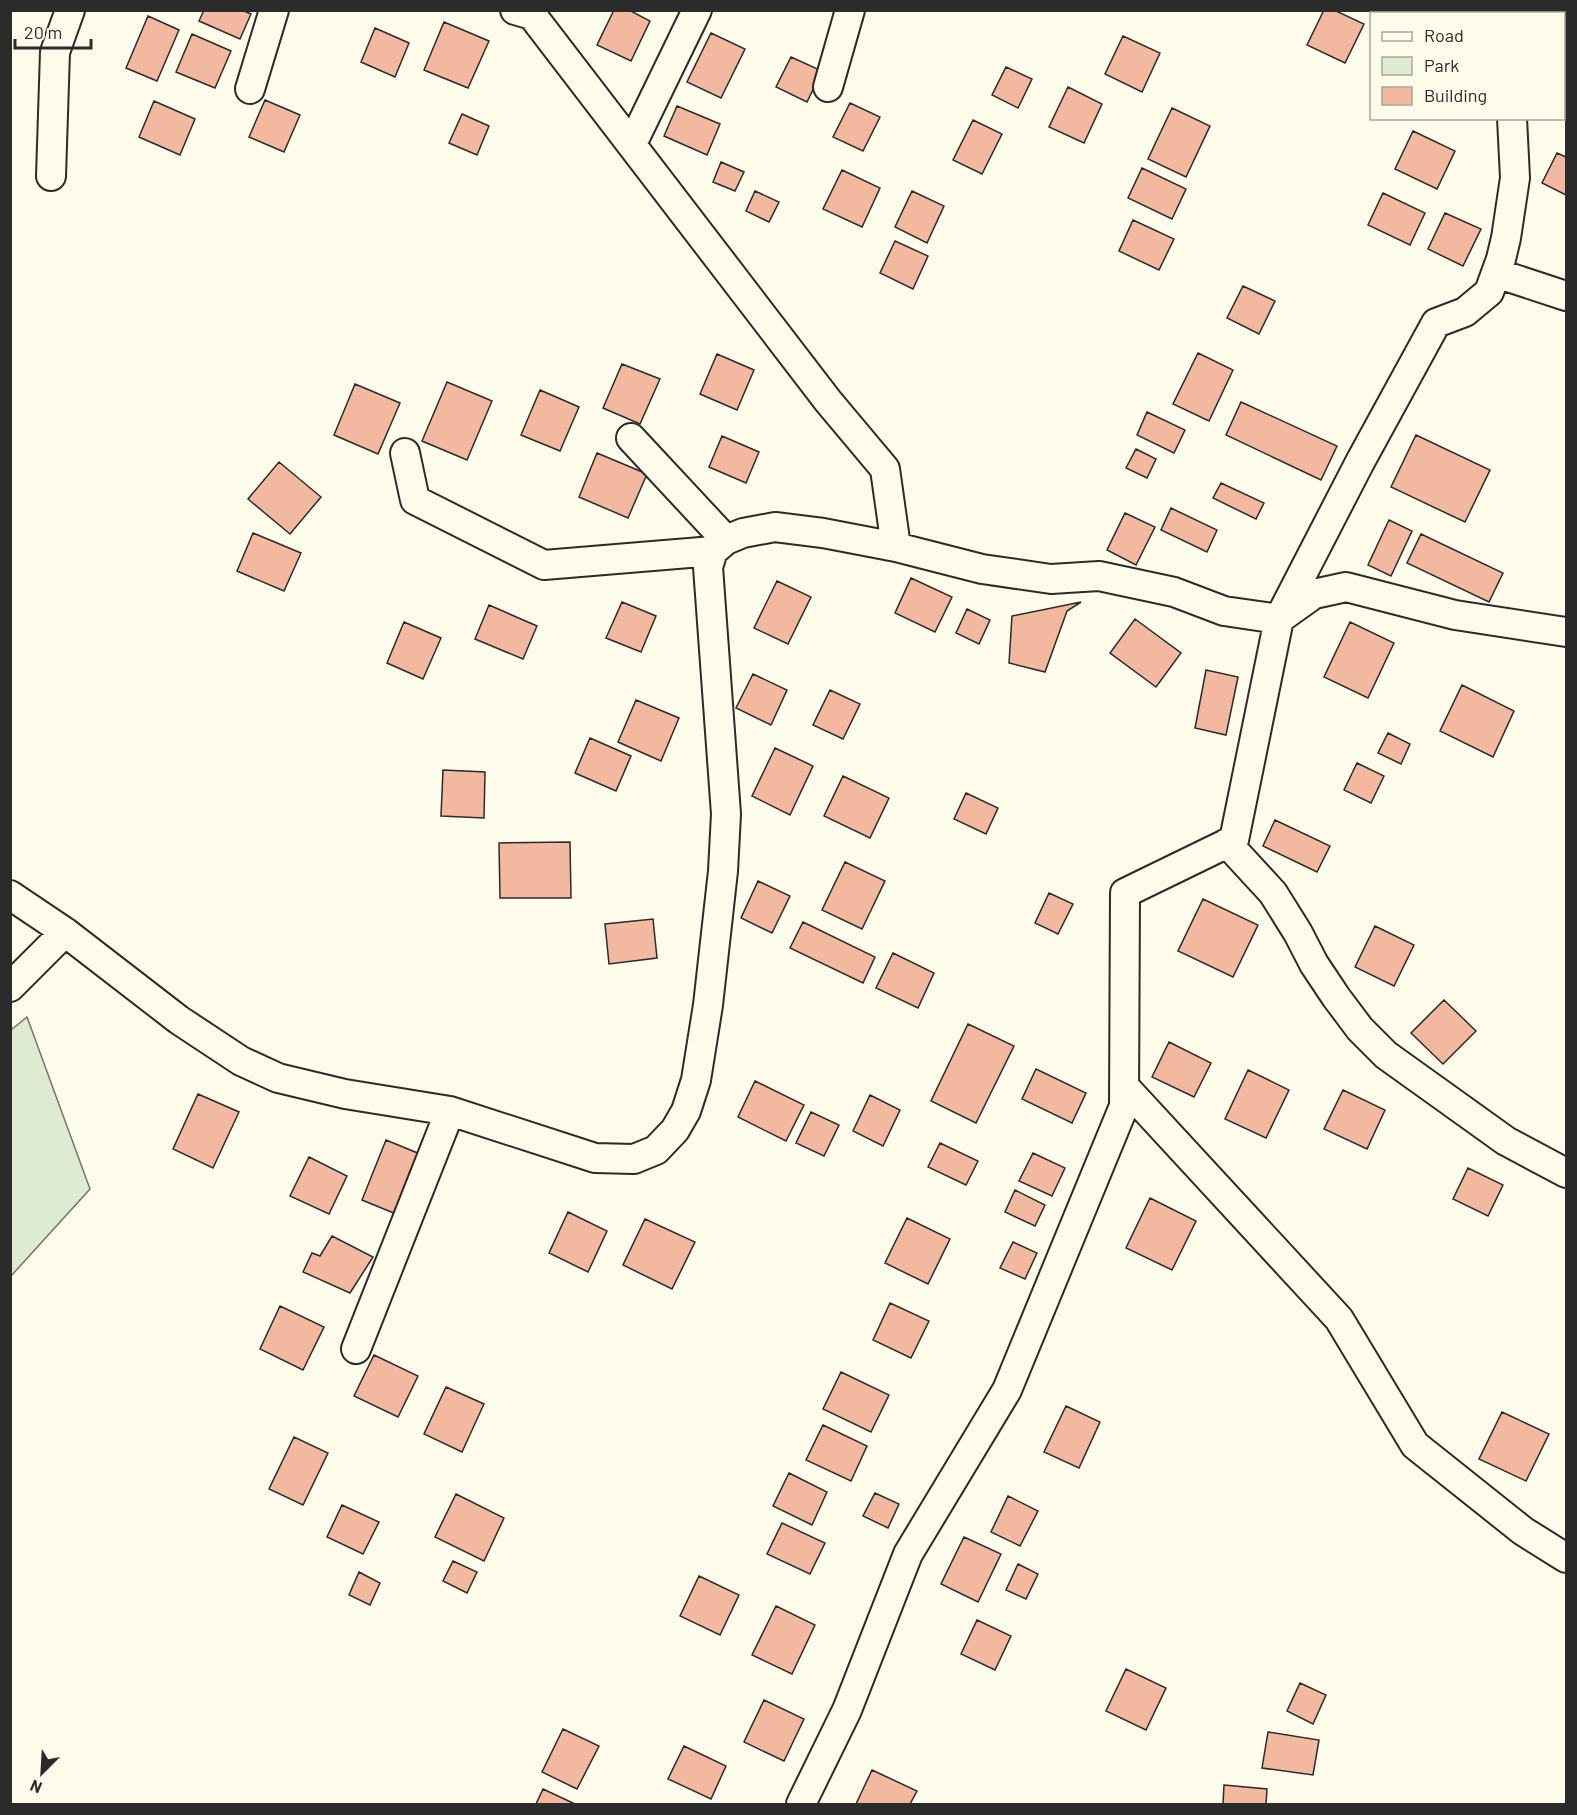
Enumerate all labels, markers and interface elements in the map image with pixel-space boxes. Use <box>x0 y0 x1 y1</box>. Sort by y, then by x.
scale bar <box>15 12 92 50</box>
legend <box>1370 12 1565 120</box>
text: 20 m <box>24 21 62 43</box>
text: Road <box>1424 24 1464 46</box>
text: Park <box>1424 54 1459 76</box>
text: Building <box>1424 84 1487 106</box>
north arrow <box>12 1743 72 1803</box>
text: N <box>27 1776 44 1798</box>

